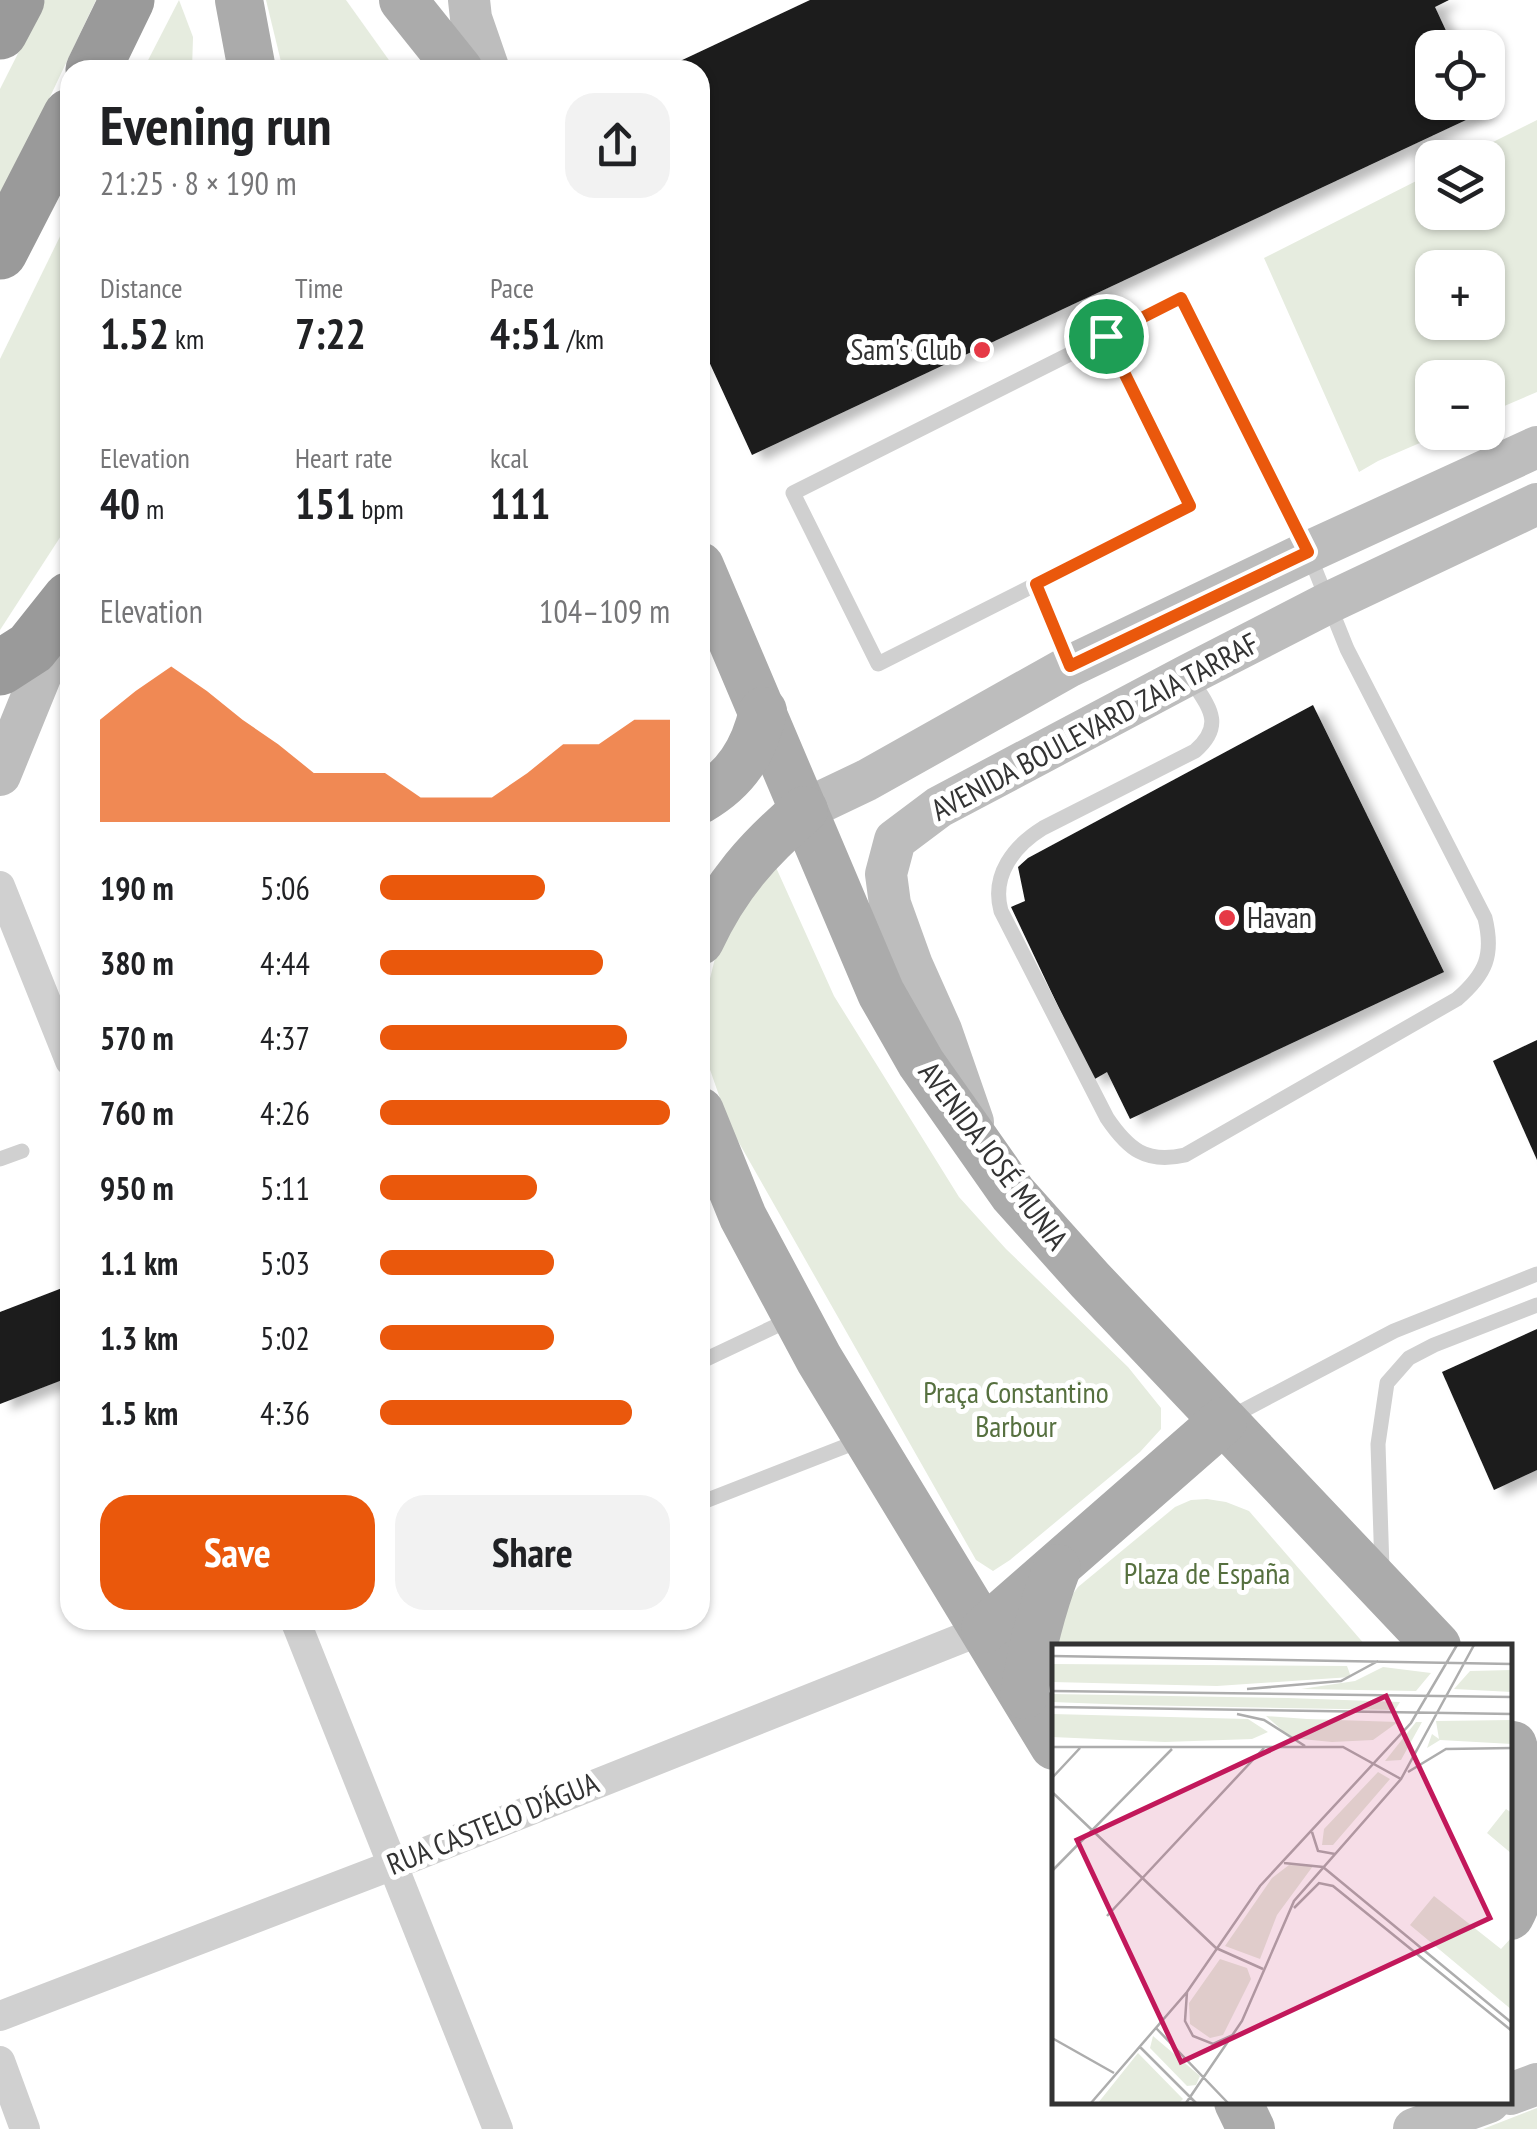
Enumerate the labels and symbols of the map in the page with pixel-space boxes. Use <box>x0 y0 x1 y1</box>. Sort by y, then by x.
pin <box>1064 294 1149 379</box>
place label: Sam's Club <box>850 329 962 368</box>
marker: Sam's Club <box>971 339 993 361</box>
street label: AVENIDA BOULEVARD ZAIA TARRAF <box>924 623 1265 829</box>
place label: Havan <box>1247 897 1312 936</box>
marker: Havan <box>1216 907 1238 929</box>
street label: AVENIDA JOSÉ MUNIA <box>911 1053 1078 1257</box>
park label: Praça Constantino Barbour <box>923 1372 1109 1445</box>
park label: Plaza de España <box>1124 1553 1290 1592</box>
inset map <box>1052 1644 1512 2104</box>
street label: RUA CASTELO D'ÁGUA <box>381 1762 605 1883</box>

